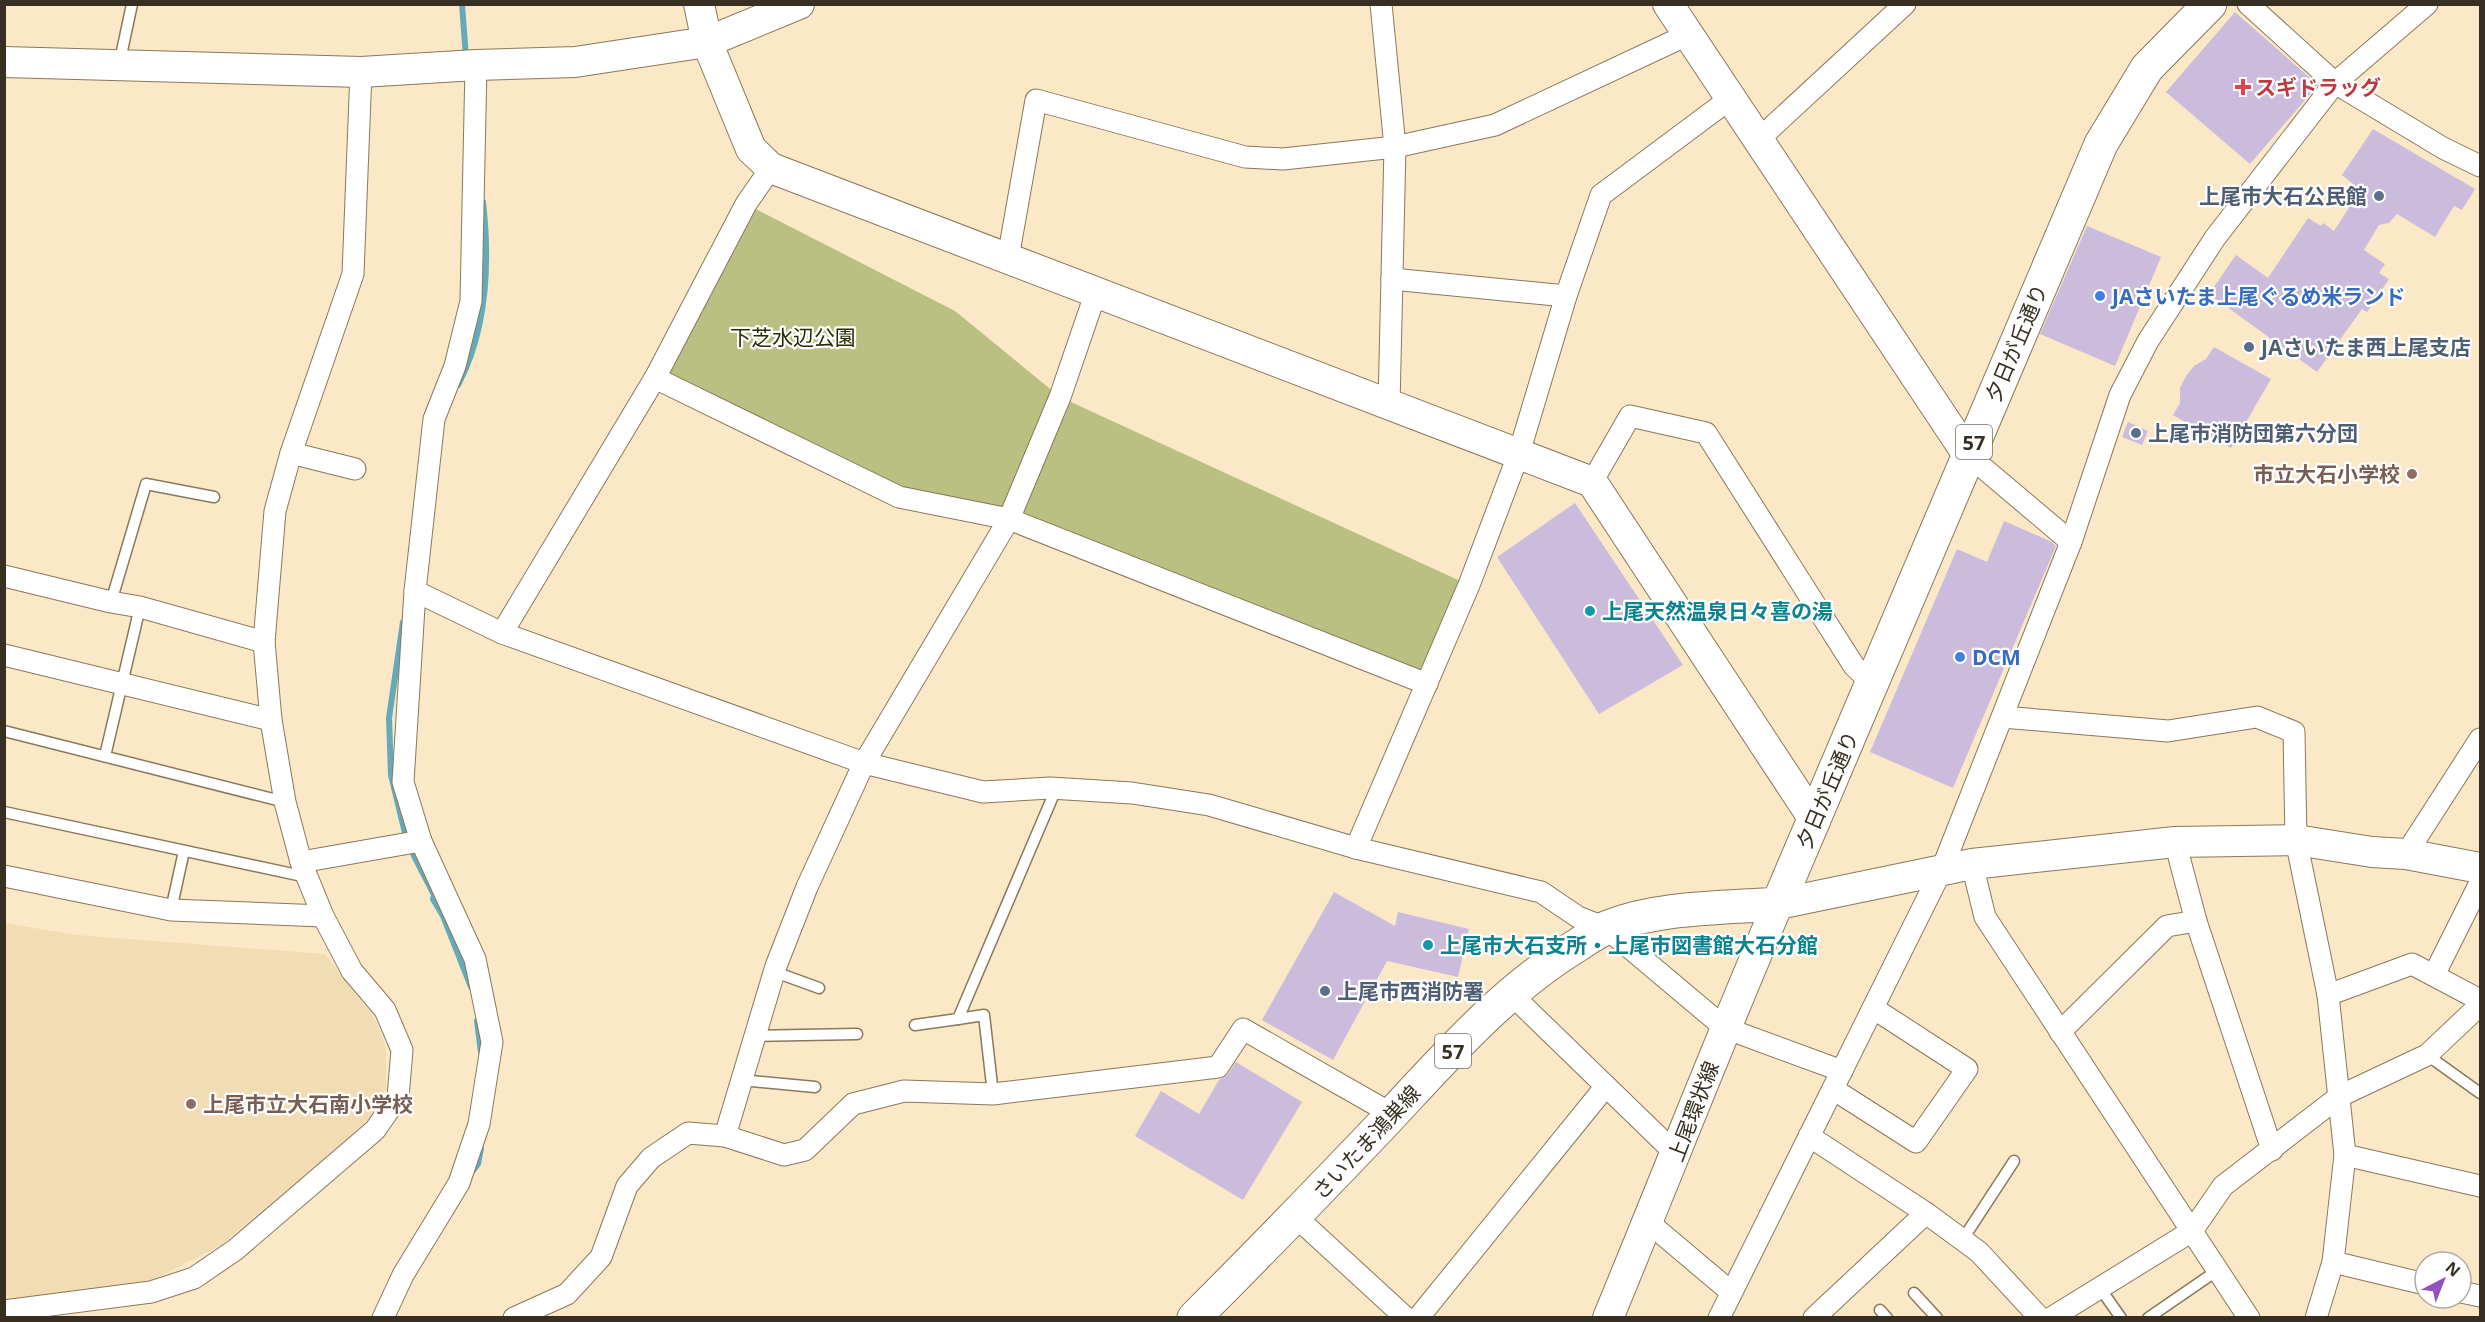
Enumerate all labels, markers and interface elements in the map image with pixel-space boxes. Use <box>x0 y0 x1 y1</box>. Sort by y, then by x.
place label: スギドラッグ <box>2255 73 2381 101</box>
marker: スギドラッグ <box>2236 80 2250 94</box>
place label: 上尾市大石公民館 <box>2199 182 2367 210</box>
marker: 上尾市大石公民館 <box>2372 189 2386 203</box>
street label: 夕日が丘通り <box>1978 280 2054 406</box>
place label: JAさいたま上尾ぐるめ米ランド <box>2110 282 2405 310</box>
marker: JAさいたま上尾ぐるめ米ランド <box>2093 289 2107 303</box>
park label: 下芝水辺公園 <box>730 323 856 351</box>
place label: JAさいたま西上尾支店 <box>2259 333 2471 361</box>
marker: JAさいたま西上尾支店 <box>2242 340 2256 354</box>
place label: 上尾市消防団第六分団 <box>2148 419 2358 447</box>
road number: 57 <box>1956 425 1992 459</box>
marker: 上尾市消防団第六分団 <box>2129 426 2143 440</box>
place label: 市立大石小学校 <box>2253 460 2400 488</box>
marker: 市立大石小学校 <box>2405 467 2419 481</box>
place label: 上尾天然温泉日々喜の湯 <box>1602 597 1833 625</box>
marker: 上尾天然温泉日々喜の湯 <box>1583 604 1597 618</box>
place label: DCM <box>1972 643 2021 671</box>
marker: DCM <box>1953 650 1967 664</box>
street label: 夕日が丘通り <box>1789 727 1865 853</box>
place label: 上尾市大石支所・上尾市図書館大石分館 <box>1440 931 1818 959</box>
marker: 上尾市大石支所・上尾市図書館大石分館 <box>1421 938 1435 952</box>
place label: 上尾市西消防署 <box>1337 977 1484 1005</box>
marker: 上尾市西消防署 <box>1318 984 1332 998</box>
road number: 57 <box>1435 1034 1471 1068</box>
street label: 上尾環状線 <box>1661 1057 1725 1165</box>
street label: さいたま鴻巣線 <box>1306 1079 1426 1205</box>
place label: 上尾市立大石南小学校 <box>203 1090 413 1118</box>
marker: 上尾市立大石南小学校 <box>184 1097 198 1111</box>
north arrow <box>2413 1250 2473 1310</box>
text: N <box>2441 1256 2465 1281</box>

